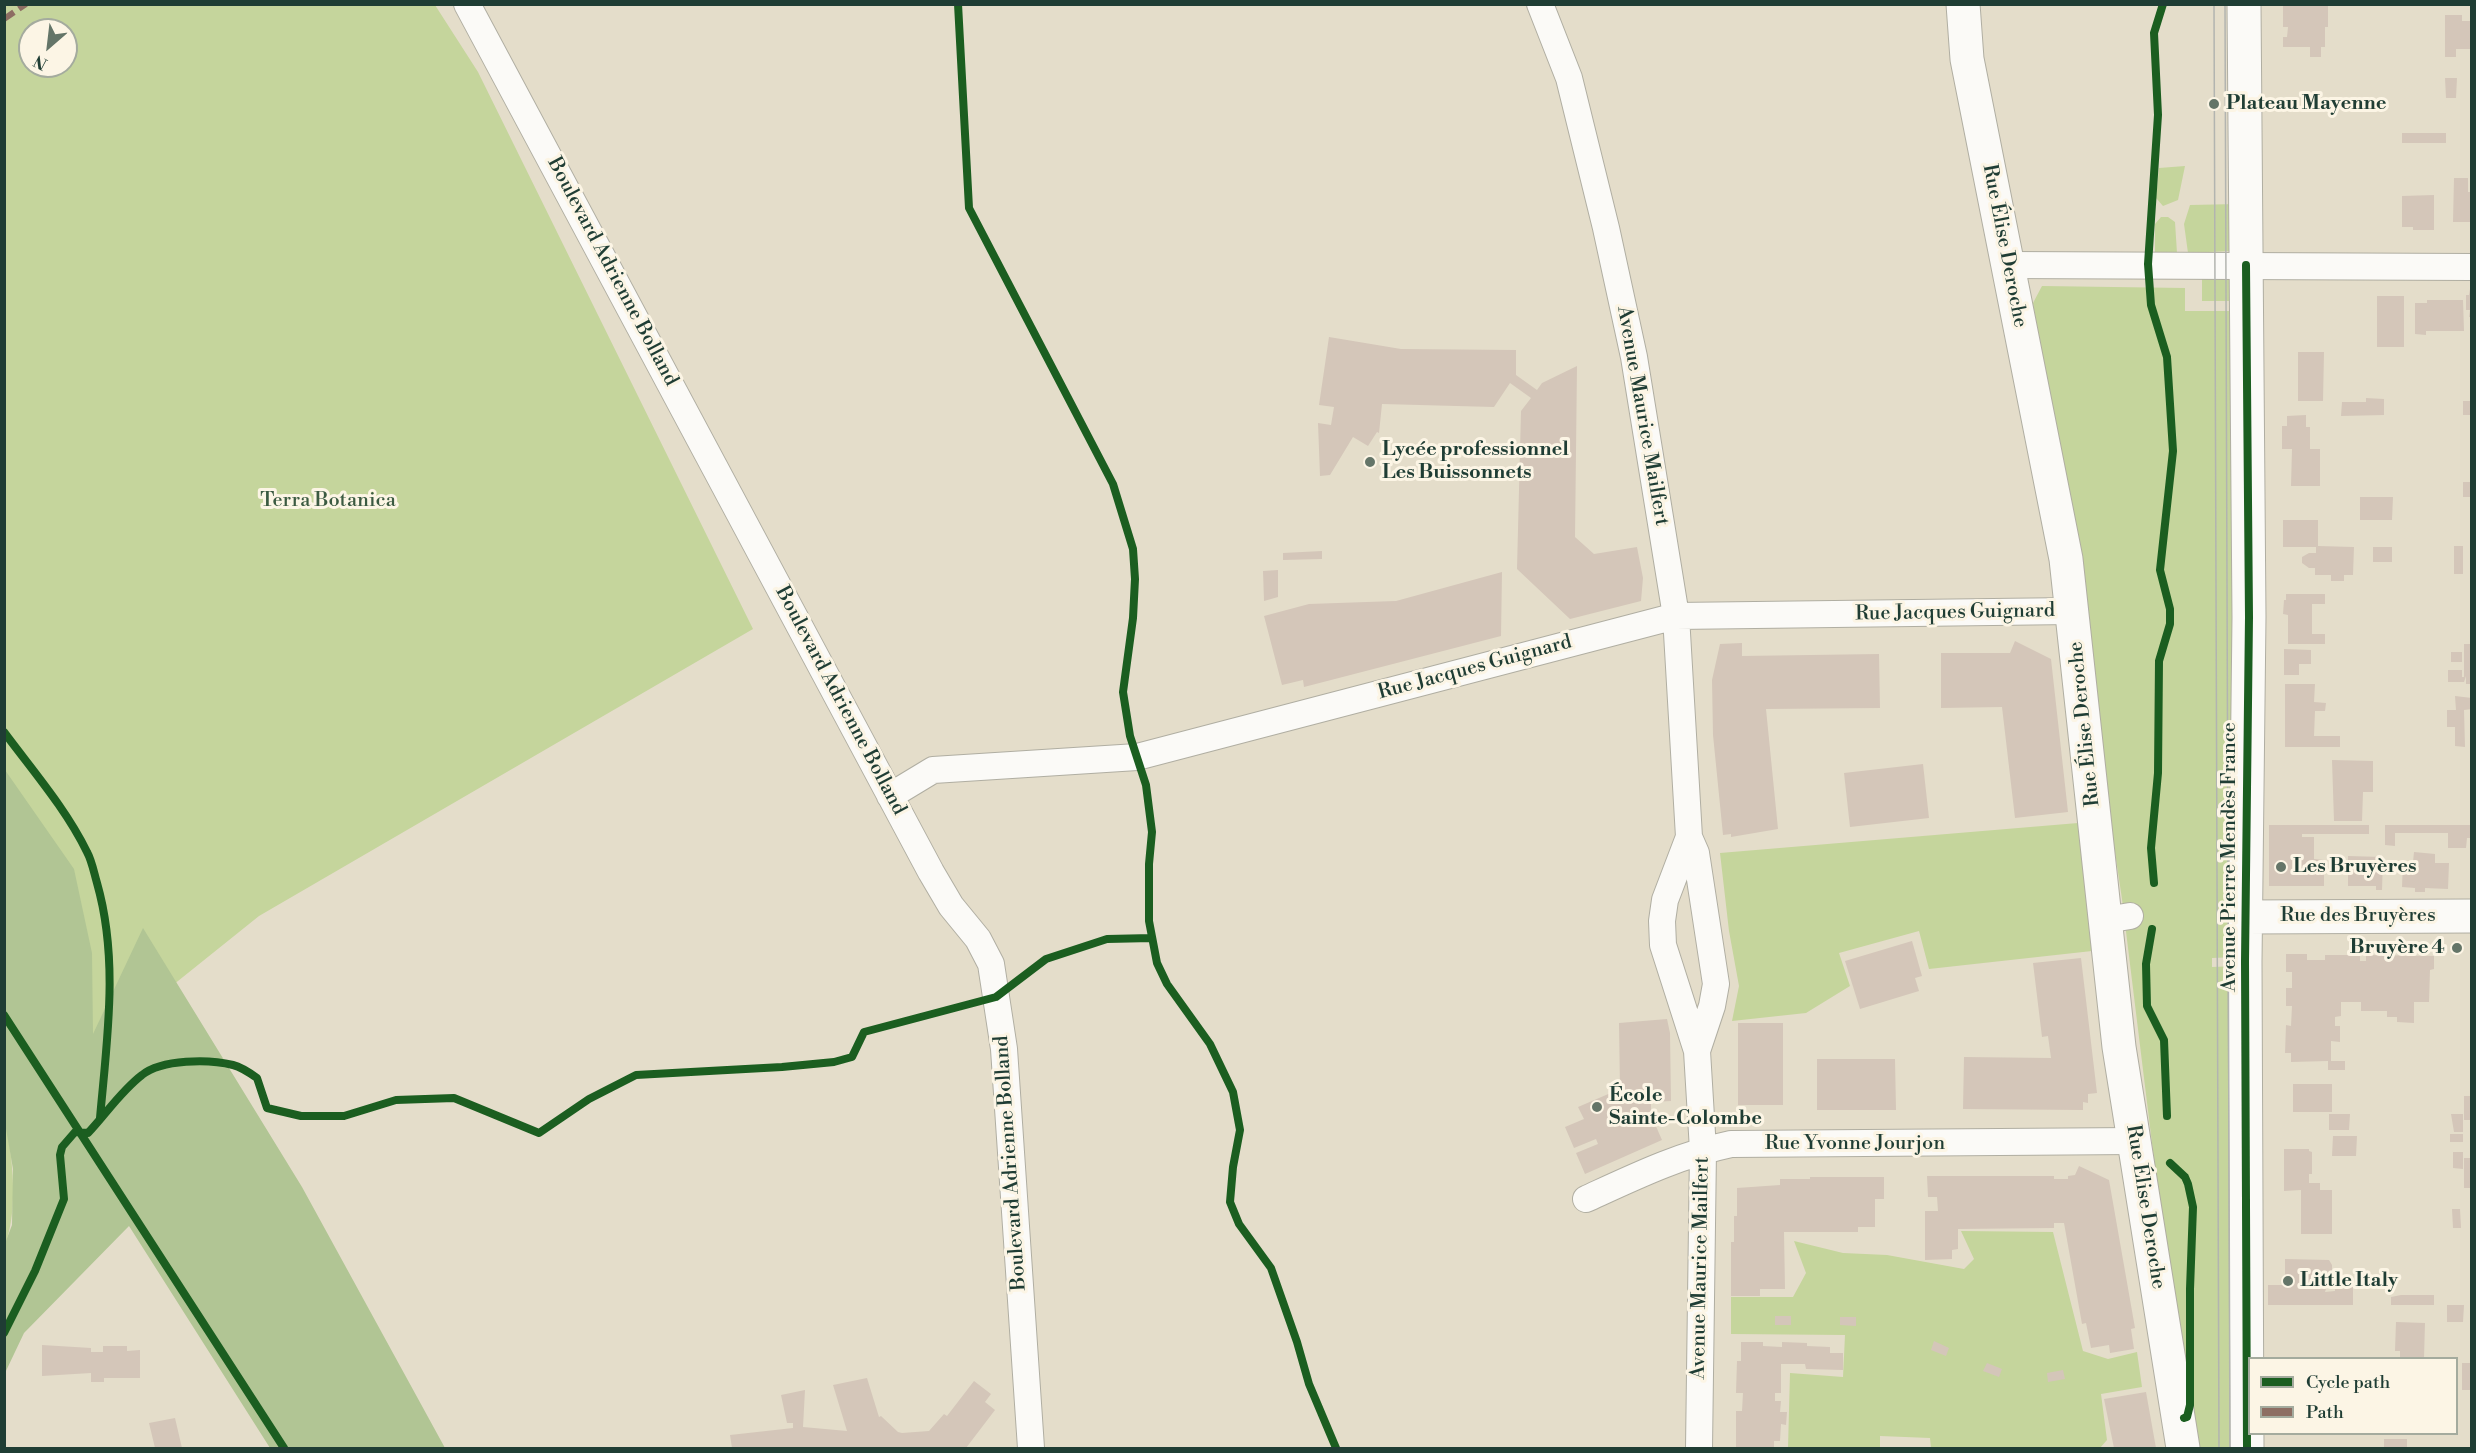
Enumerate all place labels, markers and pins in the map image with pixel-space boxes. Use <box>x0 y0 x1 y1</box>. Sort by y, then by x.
place label: Plateau Mayenne <box>2226 92 2387 116</box>
marker: Plateau Mayenne <box>2207 97 2221 111</box>
place label: Lycée professionnel Les Buissonnets <box>1382 438 1569 485</box>
marker: Lycée professionnel Les Buissonnets <box>1363 455 1377 469</box>
place label: Les Bruyères <box>2293 855 2417 879</box>
marker: Les Bruyères <box>2274 860 2288 874</box>
place label: Bruyère 4 <box>2349 936 2445 960</box>
marker: Bruyère 4 <box>2450 941 2464 955</box>
place label: École Sainte-Colombe <box>1609 1084 1762 1131</box>
marker: École Sainte-Colombe <box>1590 1100 1604 1114</box>
place label: Little Italy <box>2300 1269 2398 1293</box>
marker: Little Italy <box>2281 1274 2295 1288</box>

